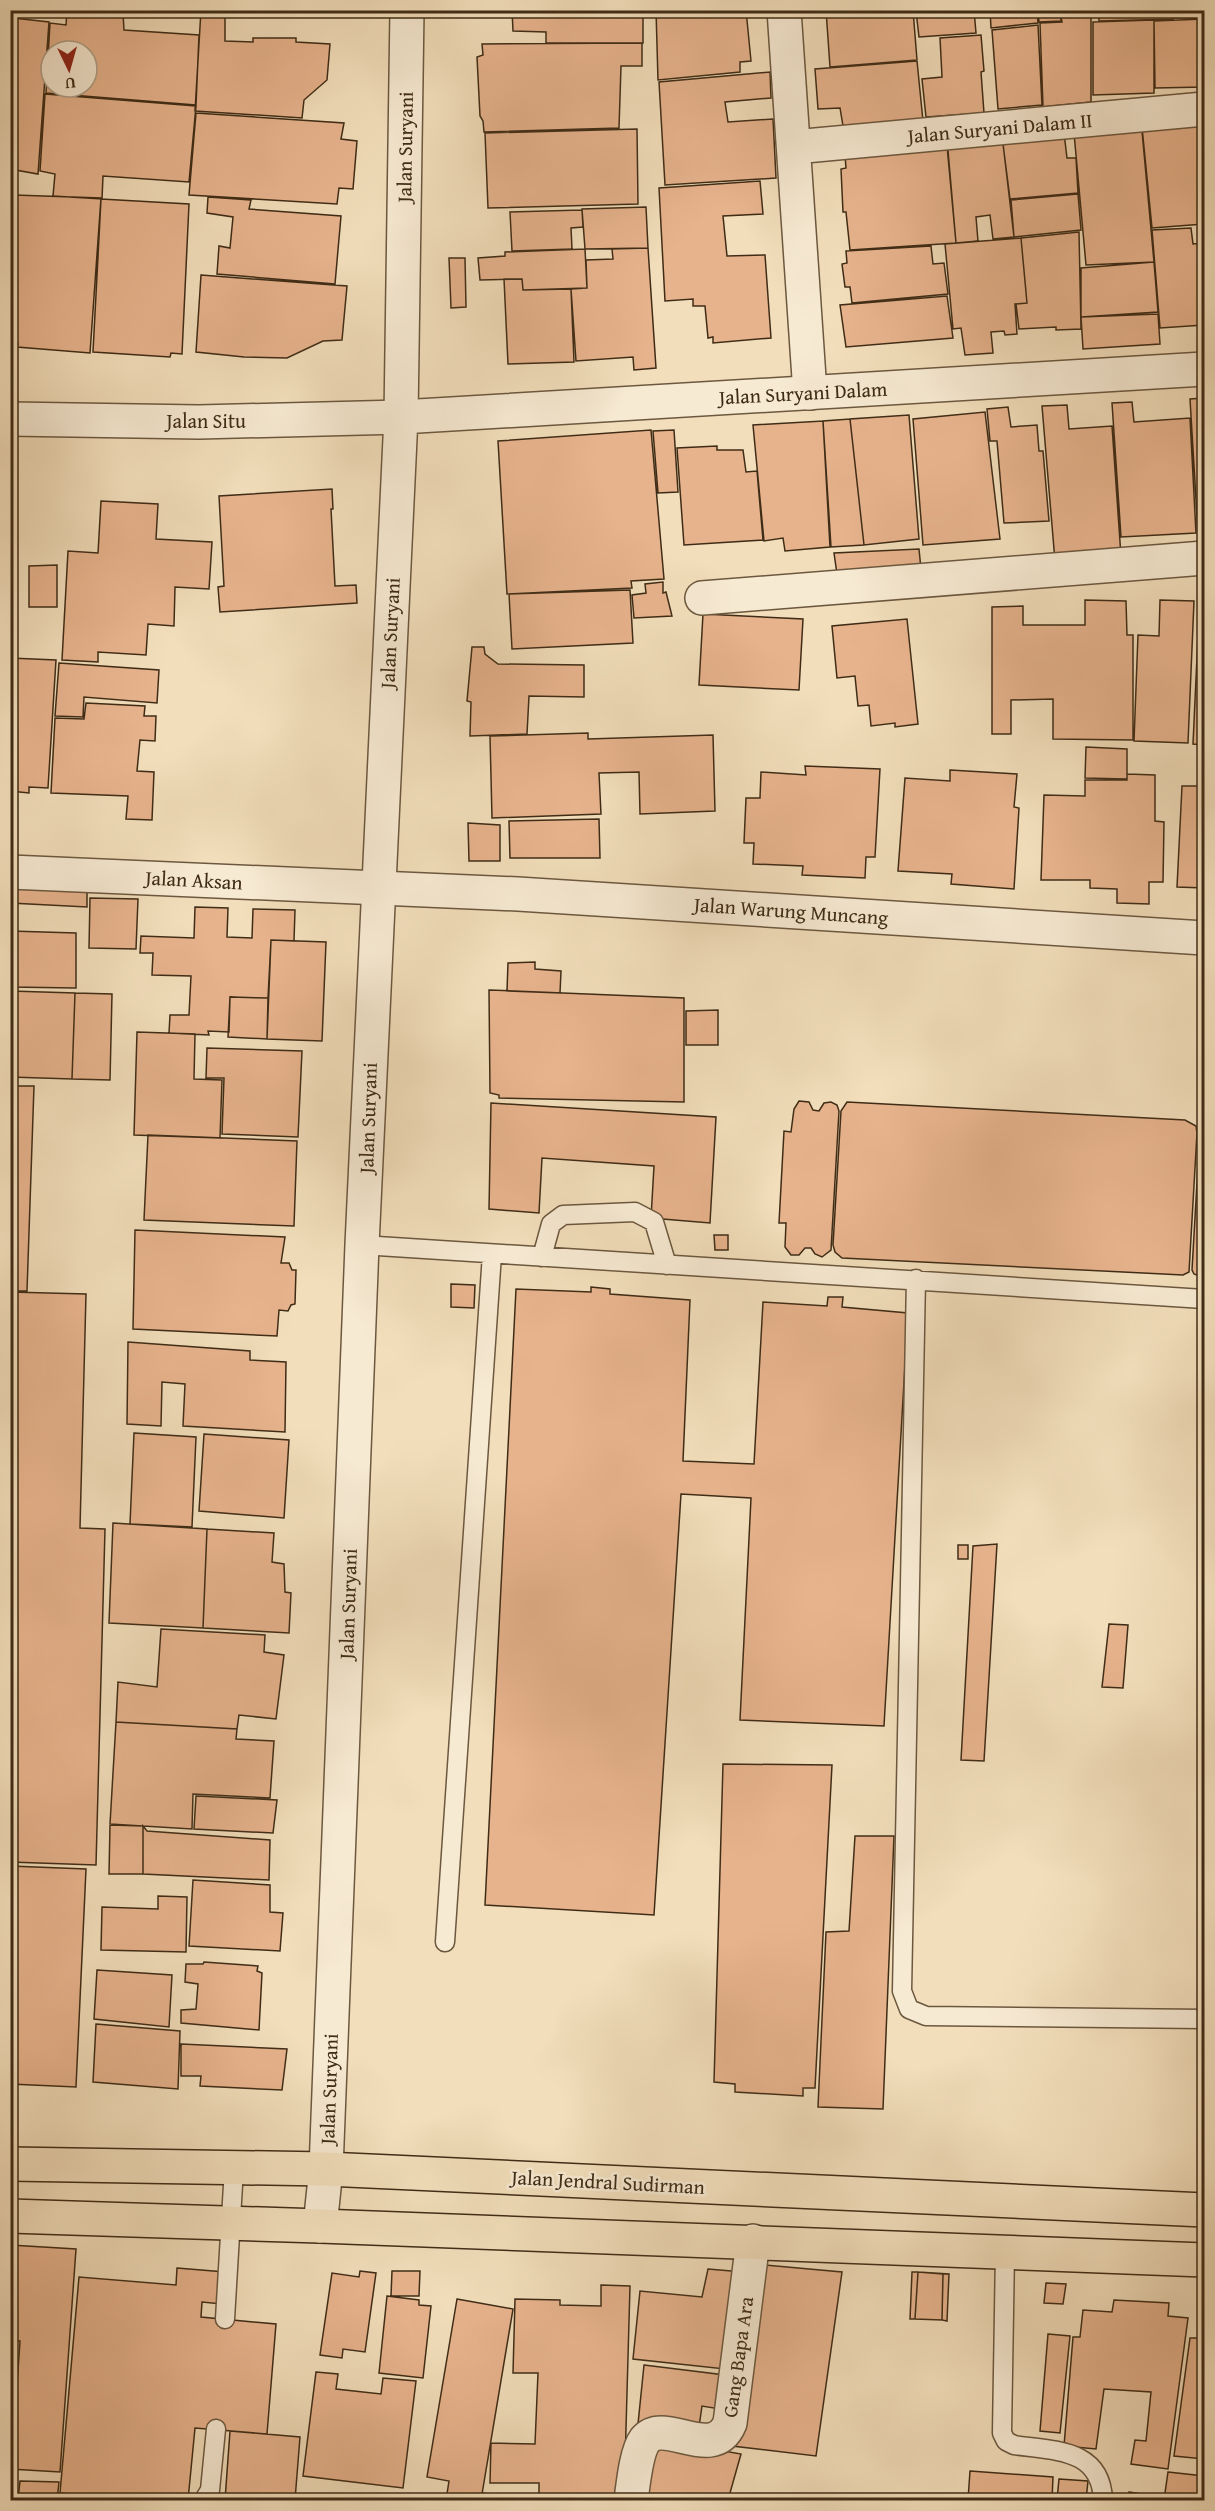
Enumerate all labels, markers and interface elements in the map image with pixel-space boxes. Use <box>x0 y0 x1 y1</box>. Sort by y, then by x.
north arrow <box>39 39 99 99</box>
text: U <box>64 72 77 96</box>
street label: Jalan Suryani <box>389 91 420 206</box>
street label: Jalan Suryani Dalam II <box>903 105 1094 150</box>
street label: Jalan Suryani Dalam <box>715 374 889 412</box>
street label: Jalan Situ <box>163 406 246 435</box>
street label: Jalan Suryani <box>372 576 407 692</box>
street label: Jalan Aksan <box>142 862 243 897</box>
street label: Jalan Warung Muncang <box>690 889 889 932</box>
street label: Jalan Suryani <box>351 1062 384 1177</box>
street label: Jalan Suryani <box>331 1548 364 1663</box>
street label: Jalan Suryani <box>312 2033 345 2148</box>
street label: Jalan Jendral Sudirman <box>508 2162 706 2201</box>
street label: Gang Bapa Ara <box>715 2294 760 2419</box>

